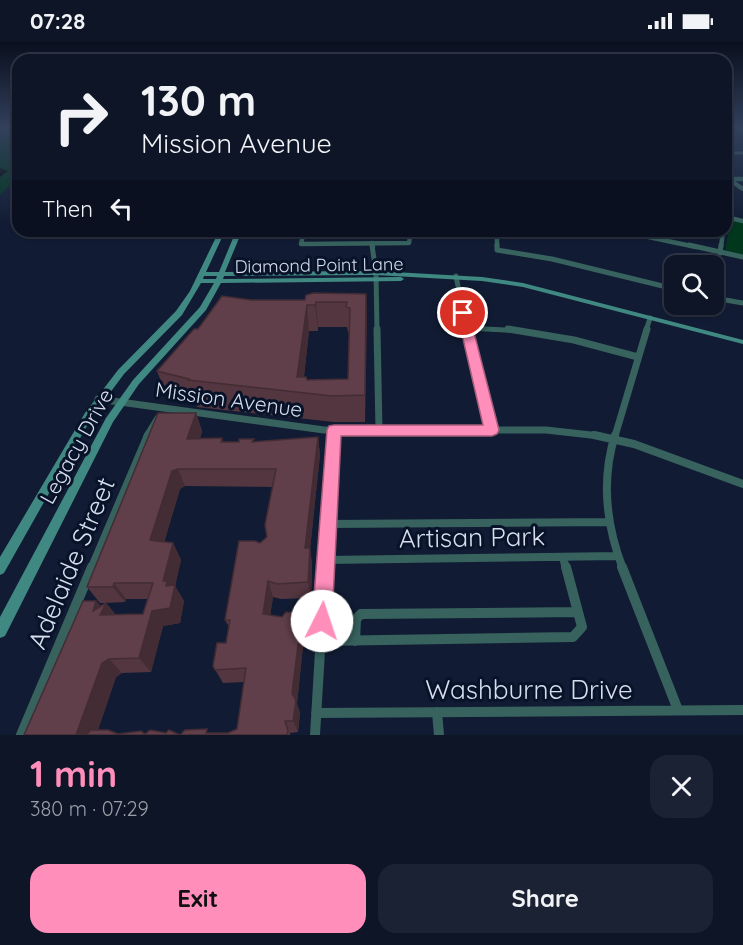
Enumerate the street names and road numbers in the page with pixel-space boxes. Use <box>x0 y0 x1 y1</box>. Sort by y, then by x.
street label: Diamond Point Lane <box>234 252 404 278</box>
street label: Mission Avenue <box>154 376 304 422</box>
street label: Legacy Drive <box>34 384 118 508</box>
street label: Adelaide Street <box>20 472 122 654</box>
street label: Artisan Park <box>398 519 546 555</box>
street label: Washburne Drive <box>425 673 633 706</box>

